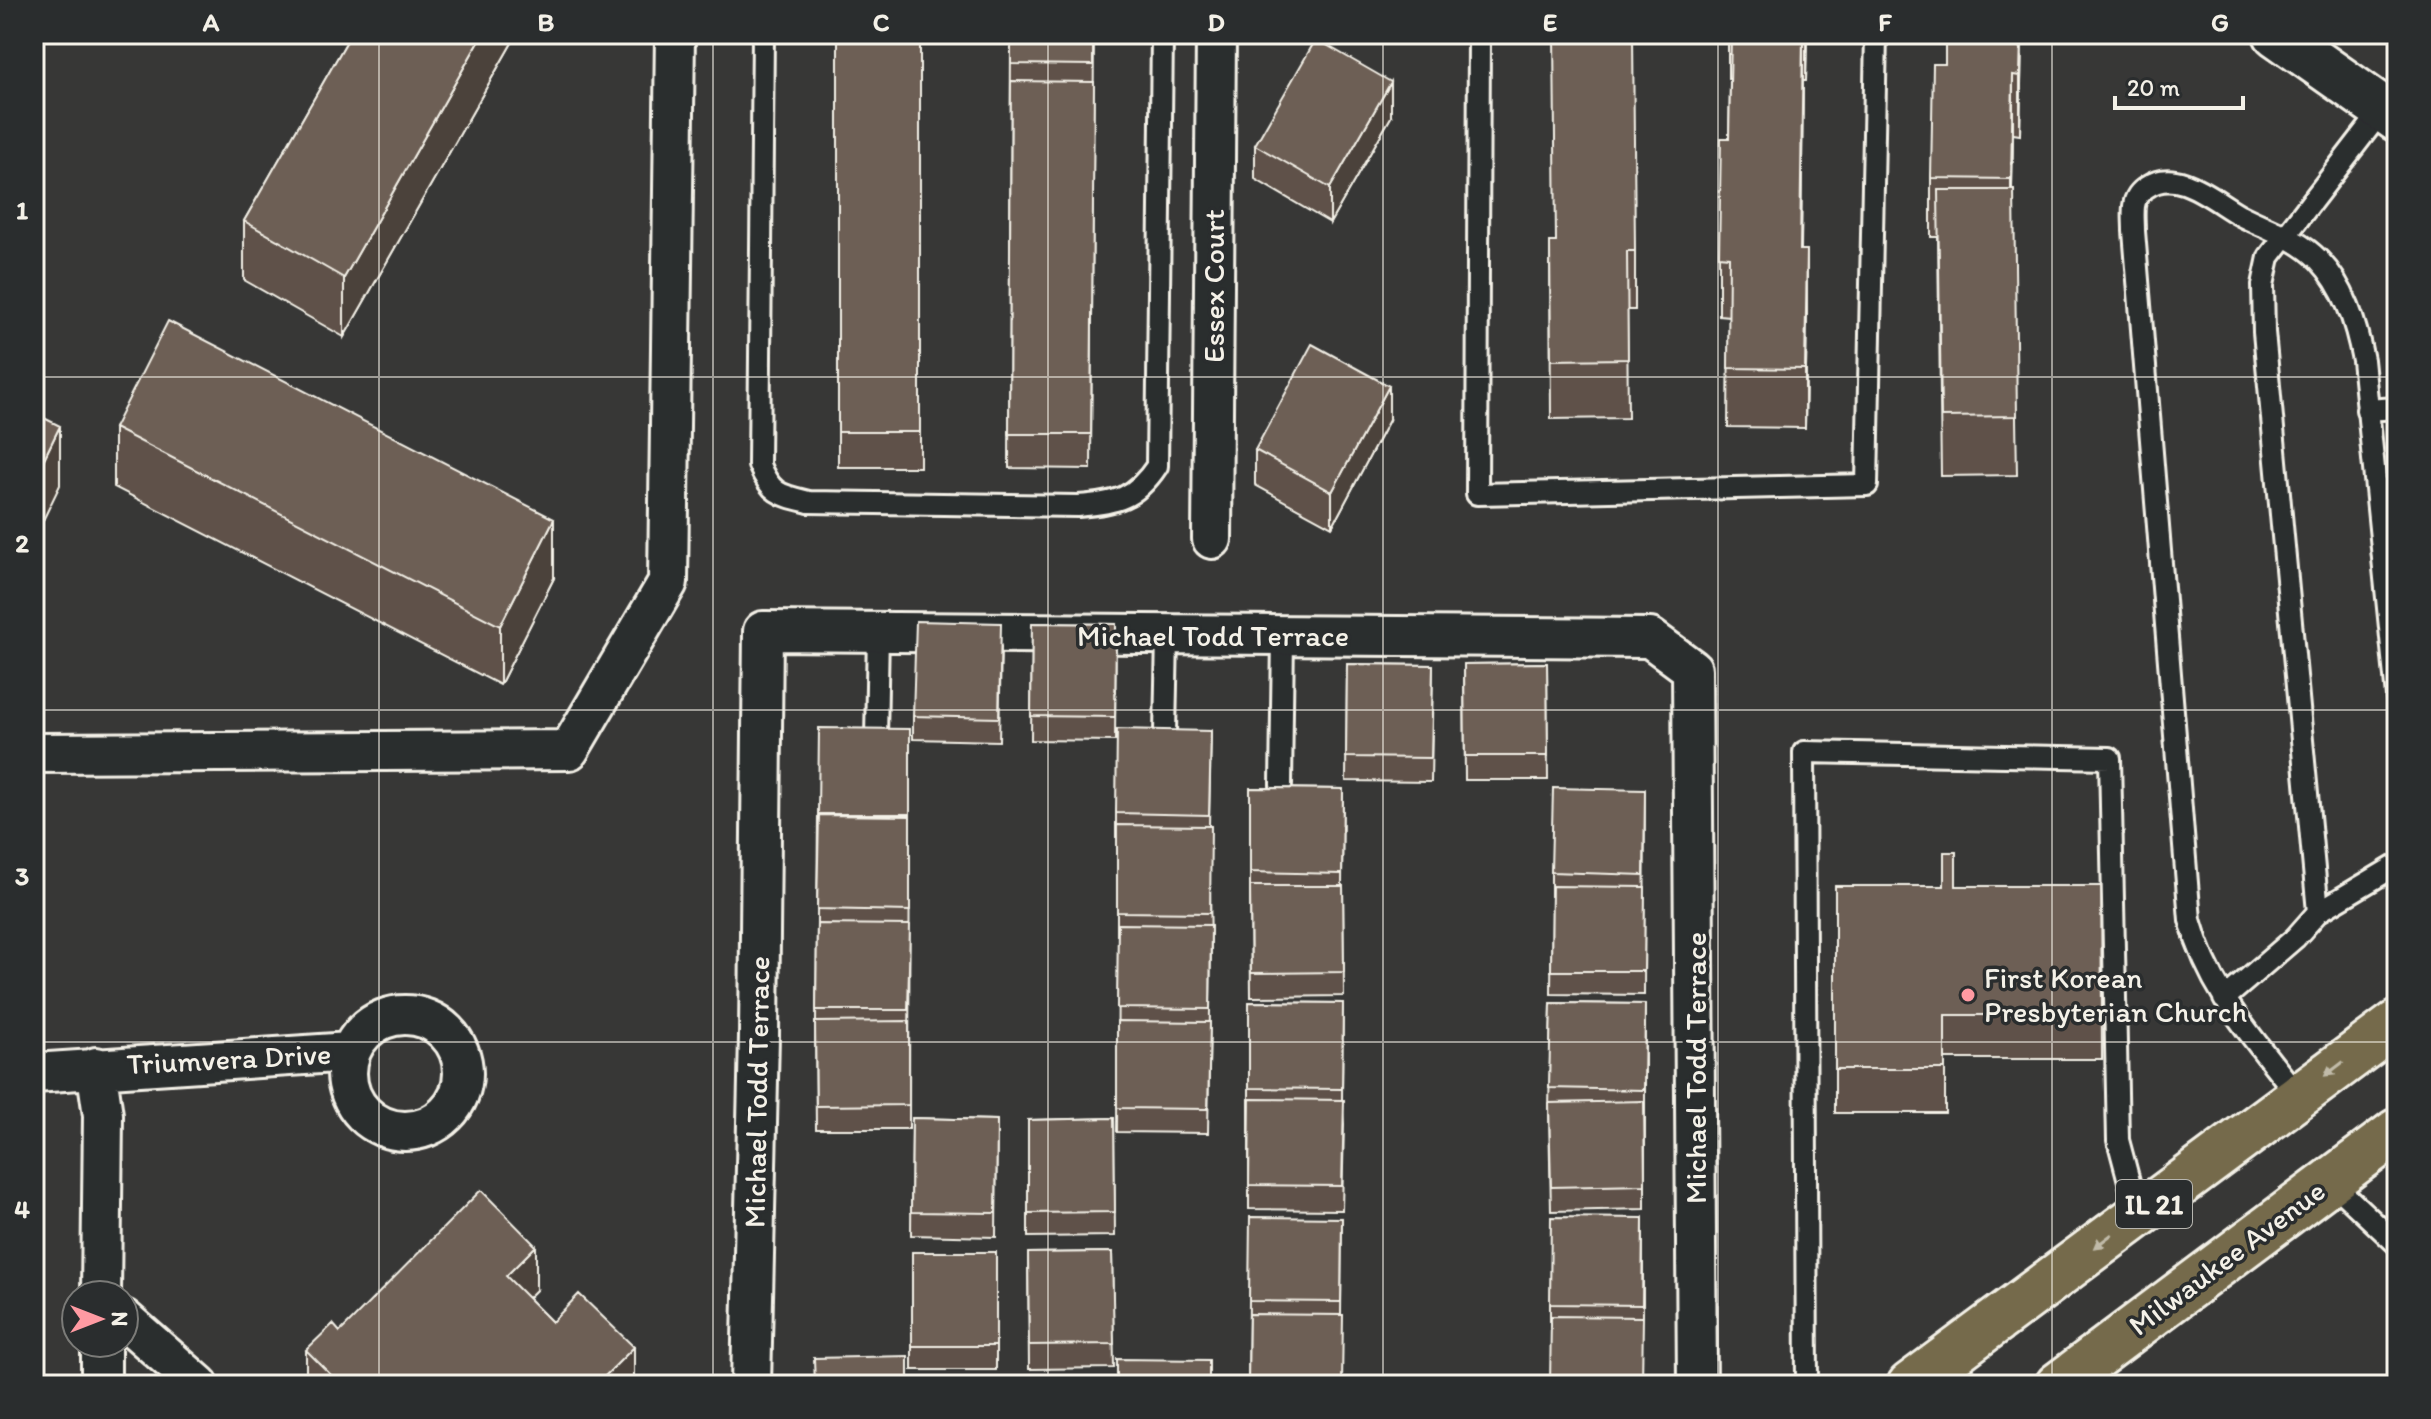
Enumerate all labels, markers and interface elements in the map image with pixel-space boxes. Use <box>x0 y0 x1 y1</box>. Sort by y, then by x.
text: A <box>202 6 220 38</box>
text: B <box>538 6 555 38</box>
text: C <box>873 6 890 38</box>
text: D <box>1207 6 1225 38</box>
text: E <box>1543 6 1557 38</box>
text: F <box>1878 6 1892 38</box>
text: G <box>2211 6 2229 38</box>
scale bar <box>2115 60 2243 110</box>
text: 20 m <box>2127 73 2180 102</box>
text: 1 <box>16 194 28 226</box>
street label: Essex Court <box>1195 209 1232 363</box>
text: 2 <box>15 527 29 559</box>
street label: Michael Todd Terrace <box>1077 617 1349 654</box>
text: 3 <box>15 860 29 892</box>
street label: Michael Todd Terrace <box>1677 932 1714 1204</box>
street label: Michael Todd Terrace <box>736 956 777 1228</box>
place label: First Korean Presbyterian Church <box>1984 959 2247 1030</box>
marker: First Korean Presbyterian Church <box>1959 986 1977 1004</box>
street label: Triumvera Drive <box>126 1035 332 1082</box>
one-way arrow <box>2324 1061 2345 1077</box>
street label: Milwaukee Avenue <box>2121 1172 2332 1344</box>
road number: IL 21 <box>2116 1180 2192 1228</box>
text: 4 <box>14 1193 30 1225</box>
one-way arrow <box>2093 1233 2114 1248</box>
north arrow <box>60 1279 140 1359</box>
text: N <box>106 1312 133 1326</box>

